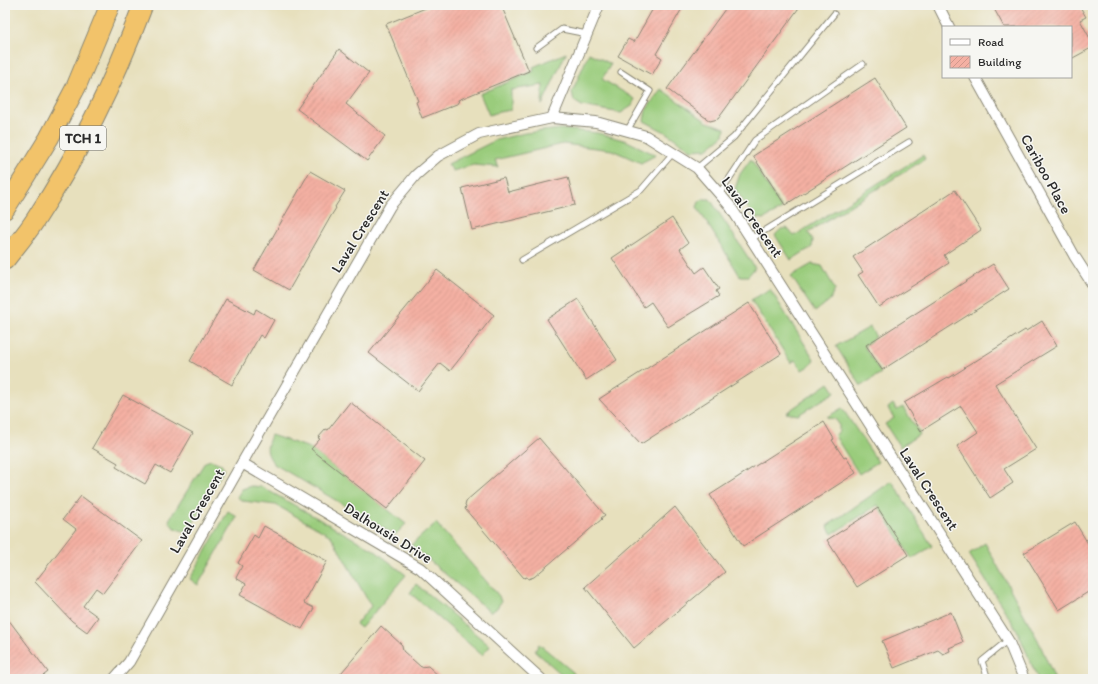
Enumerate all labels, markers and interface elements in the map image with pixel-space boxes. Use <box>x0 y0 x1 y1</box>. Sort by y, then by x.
legend <box>942 26 1072 78</box>
text: Road <box>978 35 1004 49</box>
text: Building <box>978 55 1022 69</box>
road number: TCH 1 <box>60 126 106 150</box>
street label: Cariboo Place <box>1017 131 1075 217</box>
street label: Laval Crescent <box>717 173 787 261</box>
street label: Laval Crescent <box>327 186 393 276</box>
street label: Laval Crescent <box>896 444 963 534</box>
street label: Laval Crescent <box>165 465 229 557</box>
street label: Dalhousie Drive <box>341 499 435 567</box>

